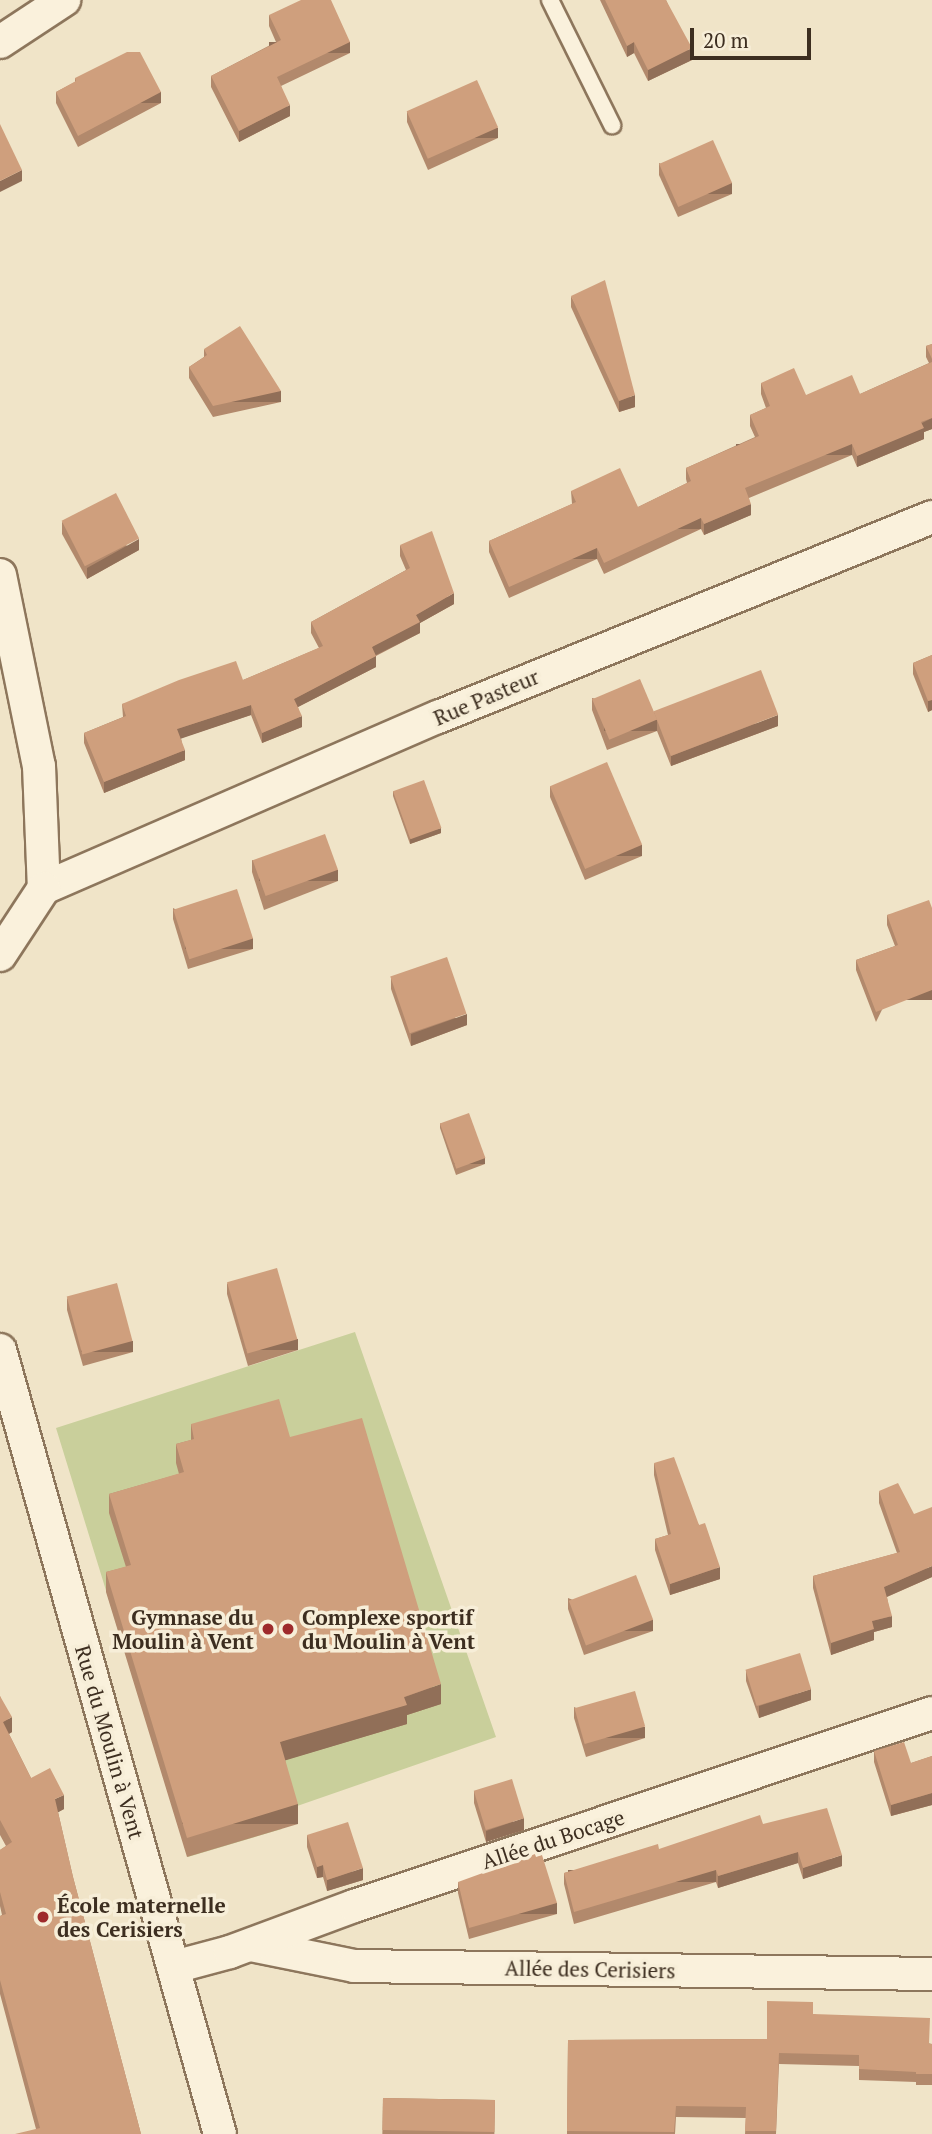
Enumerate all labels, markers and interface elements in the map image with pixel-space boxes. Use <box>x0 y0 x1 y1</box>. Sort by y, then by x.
scale bar <box>694 14 815 58</box>
text: 20 m <box>703 26 749 54</box>
street label: Rue Pasteur <box>430 664 542 730</box>
place label: Gymnase du Moulin à Vent <box>112 1604 254 1654</box>
place label: Complexe sportif du Moulin à Vent <box>302 1604 475 1654</box>
marker: Gymnase du Moulin à Vent <box>260 1621 276 1637</box>
marker: Complexe sportif du Moulin à Vent <box>280 1621 296 1637</box>
street label: Rue du Moulin à Vent <box>70 1642 150 1842</box>
street label: Allée du Bocage <box>478 1804 628 1874</box>
place label: École maternelle des Cerisiers <box>57 1892 226 1942</box>
marker: École maternelle des Cerisiers <box>35 1909 51 1925</box>
street label: Allée des Cerisiers <box>504 1955 676 1983</box>

